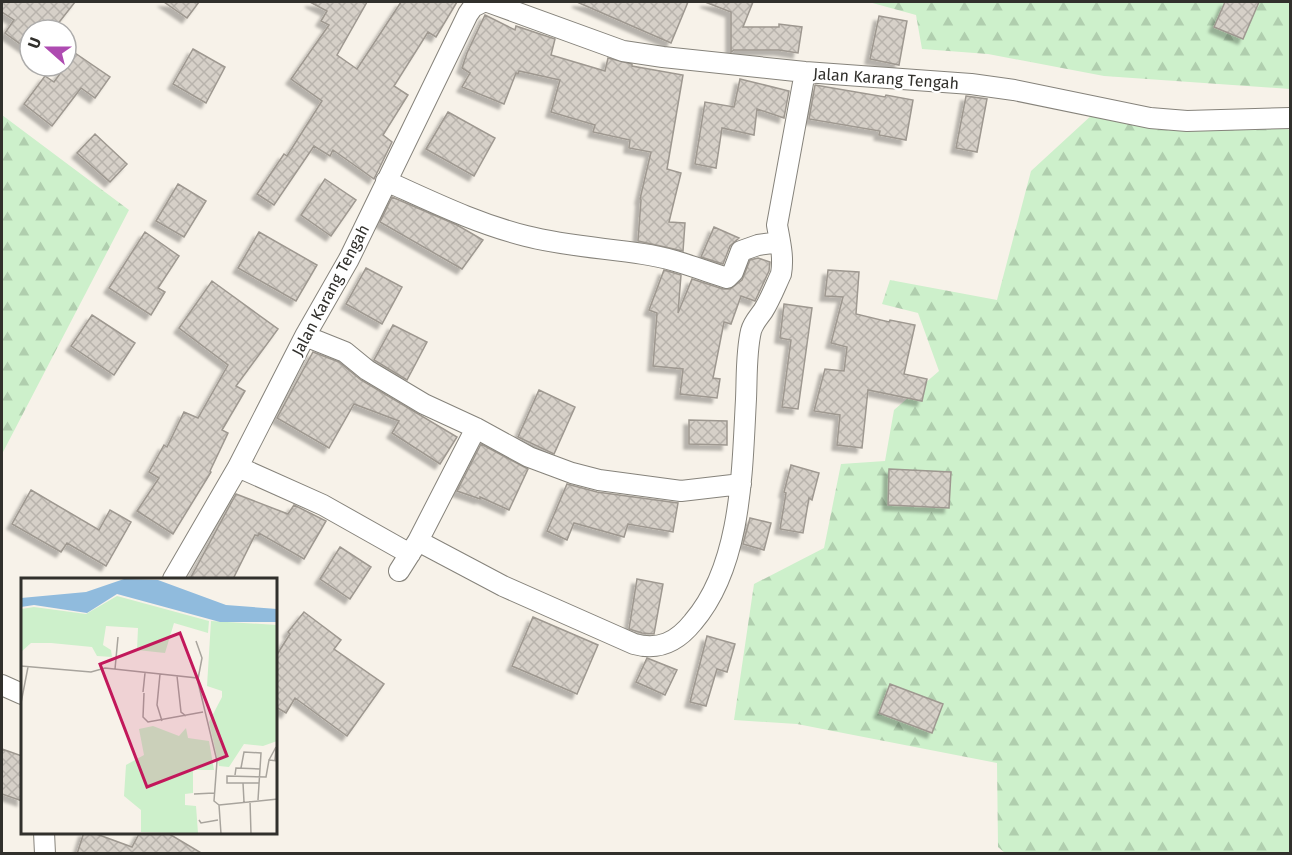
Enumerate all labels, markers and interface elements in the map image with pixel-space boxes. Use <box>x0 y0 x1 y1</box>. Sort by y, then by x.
north arrow <box>18 18 78 78</box>
text: U <box>24 35 45 51</box>
street label: Jalan Karang Tengah <box>812 64 960 93</box>
street label: Jalan Karang Tengah <box>288 221 373 359</box>
inset map <box>21 578 278 834</box>

